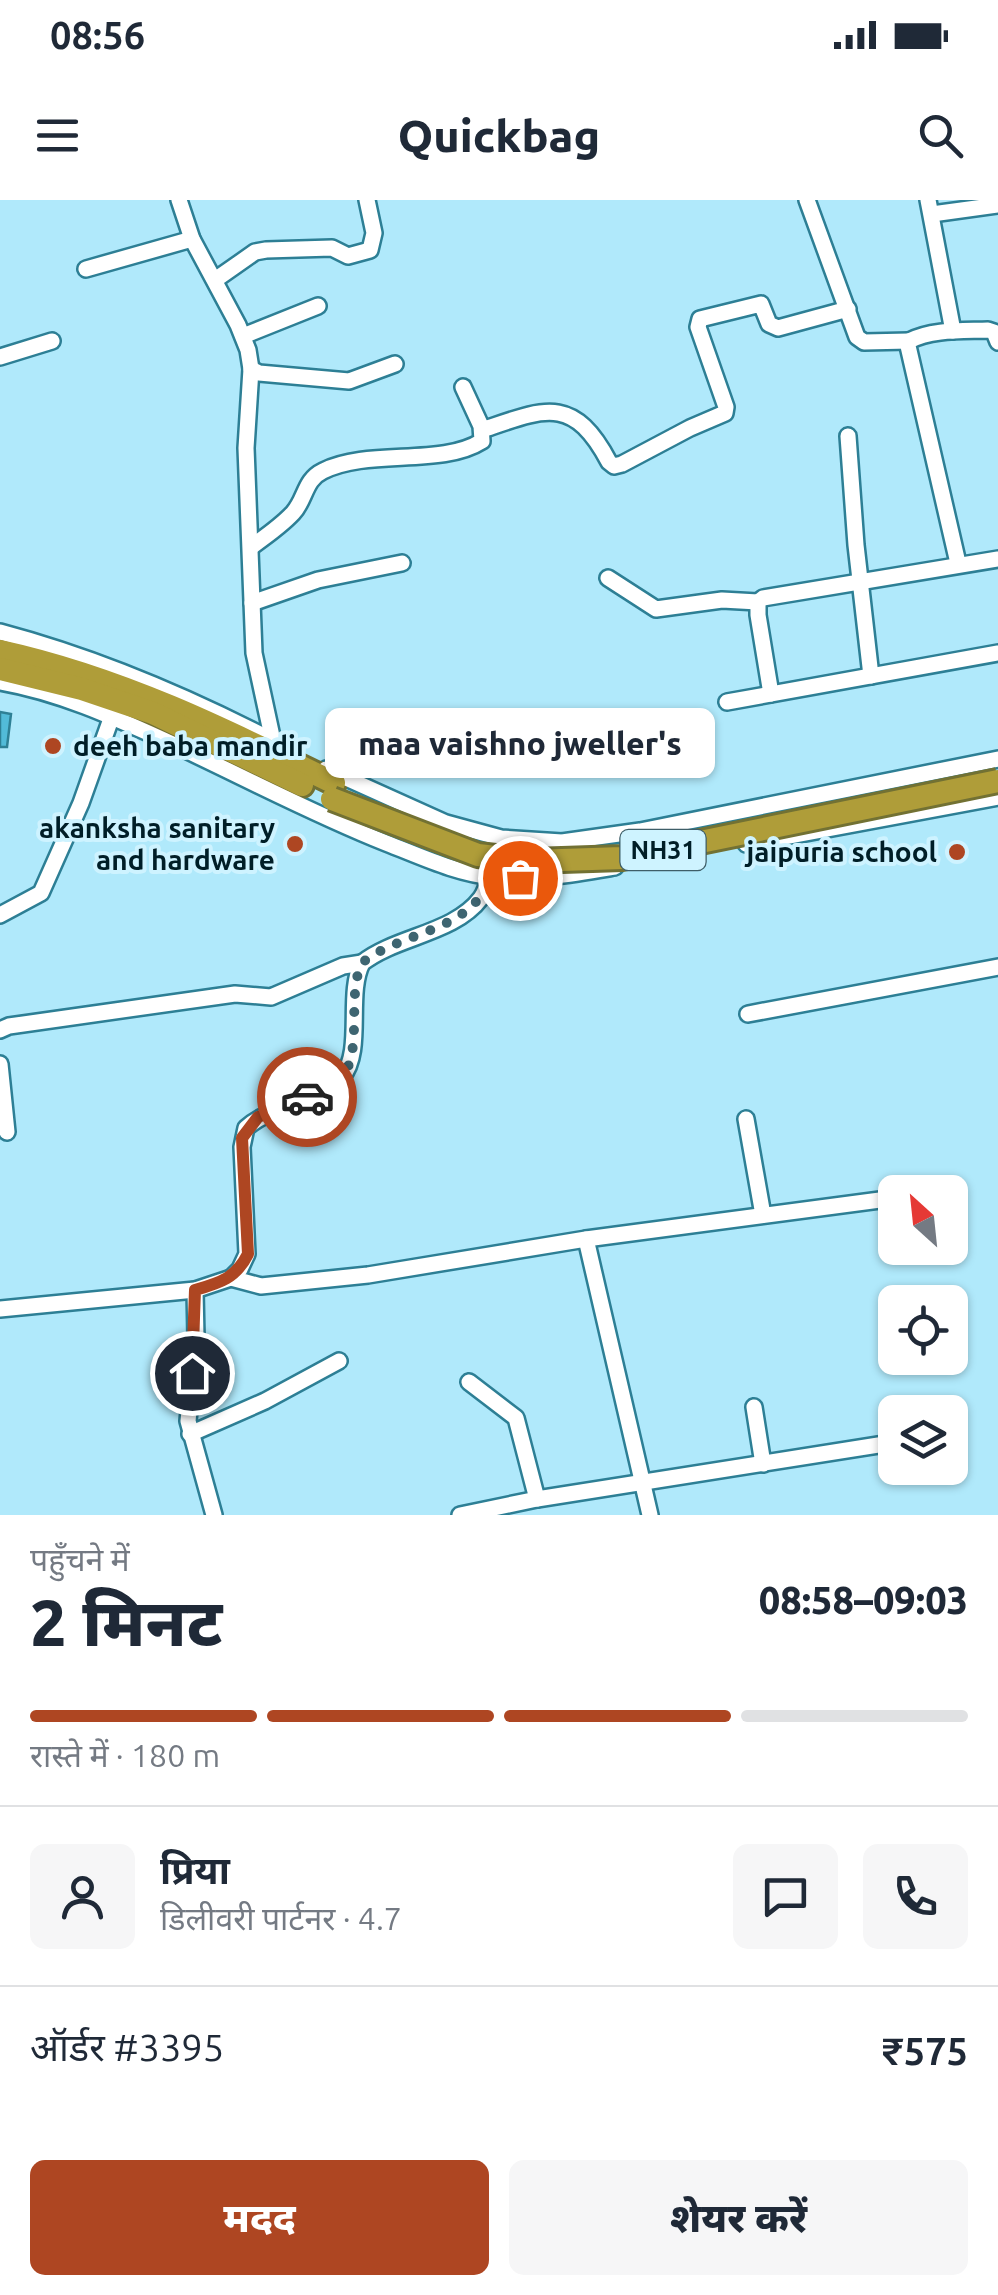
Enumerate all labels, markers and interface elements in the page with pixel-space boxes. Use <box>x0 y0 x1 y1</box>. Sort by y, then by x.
text: 08:56 <box>50 14 145 56</box>
icon: menu <box>30 108 85 163</box>
icon: search <box>913 108 968 163</box>
text: Quickbag <box>398 110 600 161</box>
callout: maa vaishno jweller's <box>325 708 715 778</box>
text: maa vaishno jweller's <box>358 725 682 761</box>
place label: deeh baba mandir <box>73 730 308 761</box>
marker: deeh baba mandir <box>42 735 64 757</box>
place label: akanksha sanitary and hardware <box>39 812 275 875</box>
road number: NH31 <box>620 830 706 870</box>
marker: akanksha sanitary and hardware <box>284 833 306 855</box>
pin <box>478 836 563 921</box>
place label: jaipuria school <box>744 836 937 867</box>
marker: jaipuria school <box>946 841 968 863</box>
icon: bag <box>493 851 548 906</box>
courier <box>257 1047 357 1147</box>
icon: car <box>280 1070 335 1125</box>
north arrow <box>878 1175 968 1265</box>
map controls <box>878 1175 968 1485</box>
button: locate <box>878 1285 968 1375</box>
pin <box>150 1331 235 1416</box>
icon: home <box>165 1346 220 1401</box>
button: layers <box>878 1395 968 1485</box>
text: पहुँचने में <box>30 1541 130 1577</box>
text: 08:58–09:03 <box>759 1579 968 1621</box>
text: 2 मिनट <box>30 1585 222 1658</box>
text: रास्ते में · 180 m <box>30 1737 220 1773</box>
button: person <box>30 1844 135 1949</box>
button: chat <box>733 1844 838 1949</box>
button: phone <box>863 1844 968 1949</box>
text: प्रिया <box>160 1849 230 1891</box>
text: डिलीवरी पार्टनर · 4.7 <box>160 1900 402 1936</box>
text: ऑर्डर #3395 <box>30 2026 224 2068</box>
text: ₹575 <box>882 2030 968 2072</box>
button: मदद <box>30 2160 489 2275</box>
button: शेयर करें <box>509 2160 968 2275</box>

